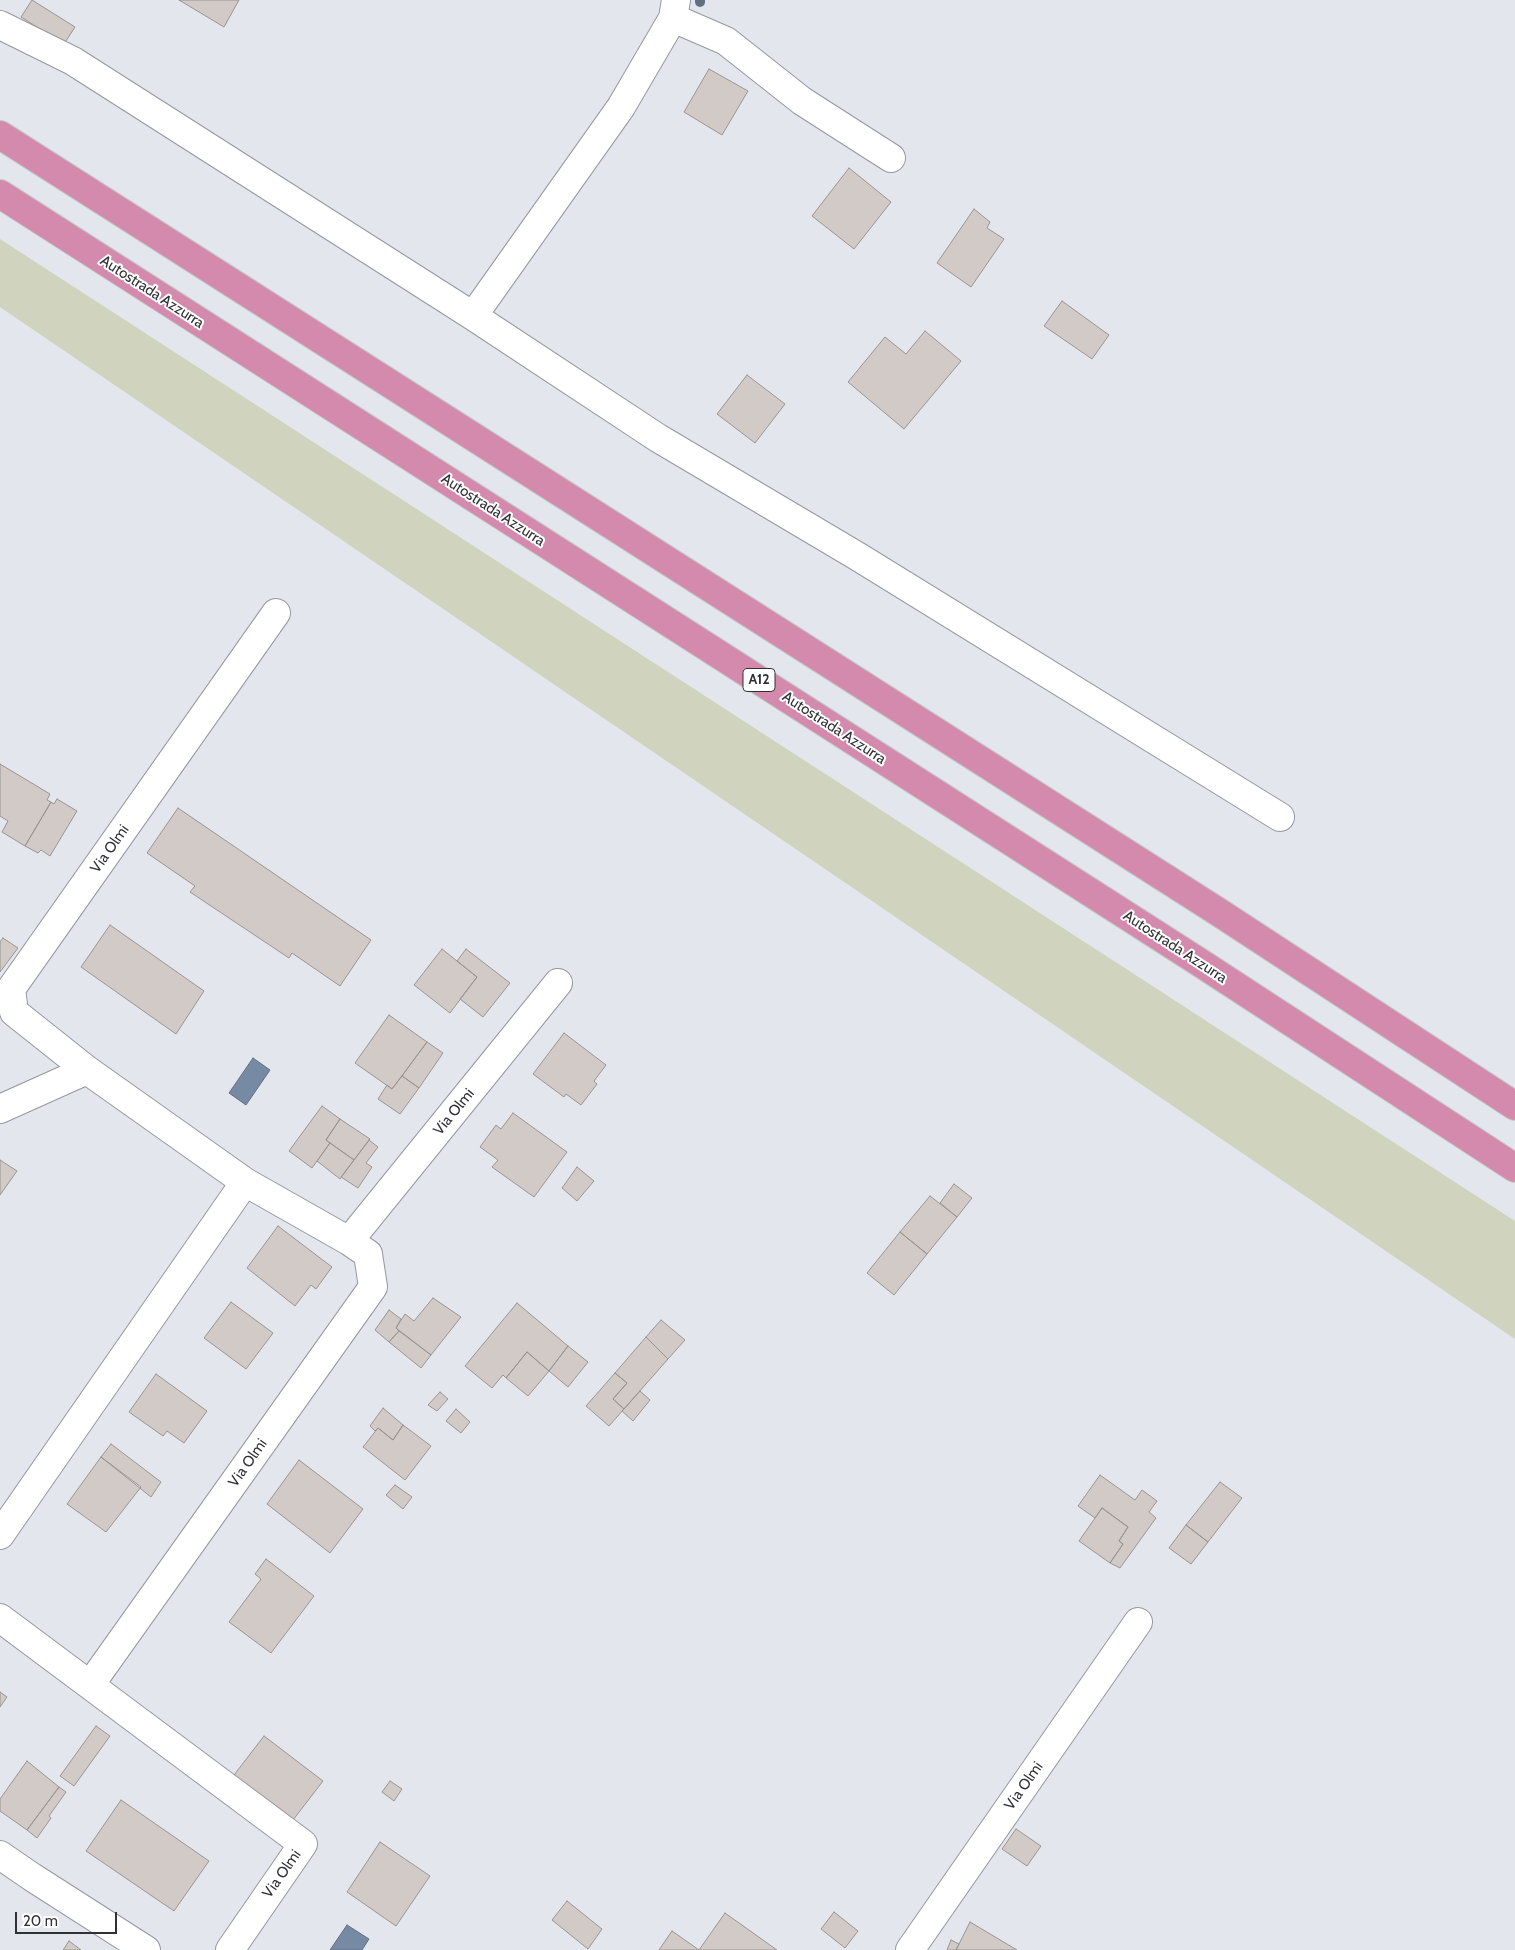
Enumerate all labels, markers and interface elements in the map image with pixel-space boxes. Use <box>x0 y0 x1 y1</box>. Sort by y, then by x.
street label: Autostrada Azzurra <box>97 252 207 332</box>
street label: Autostrada Azzurra <box>438 470 548 550</box>
road number: A12 <box>743 668 775 692</box>
street label: Autostrada Azzurra <box>779 688 889 768</box>
street label: Via Olmi <box>87 821 133 877</box>
street label: Autostrada Azzurra <box>1120 907 1230 987</box>
street label: Via Olmi <box>430 1085 478 1139</box>
street label: Via Olmi <box>225 1435 271 1491</box>
street label: Via Olmi <box>1001 1758 1047 1814</box>
street label: Via Olmi <box>259 1846 305 1902</box>
scale bar <box>18 1902 120 1934</box>
text: 20 m <box>23 1912 58 1930</box>

